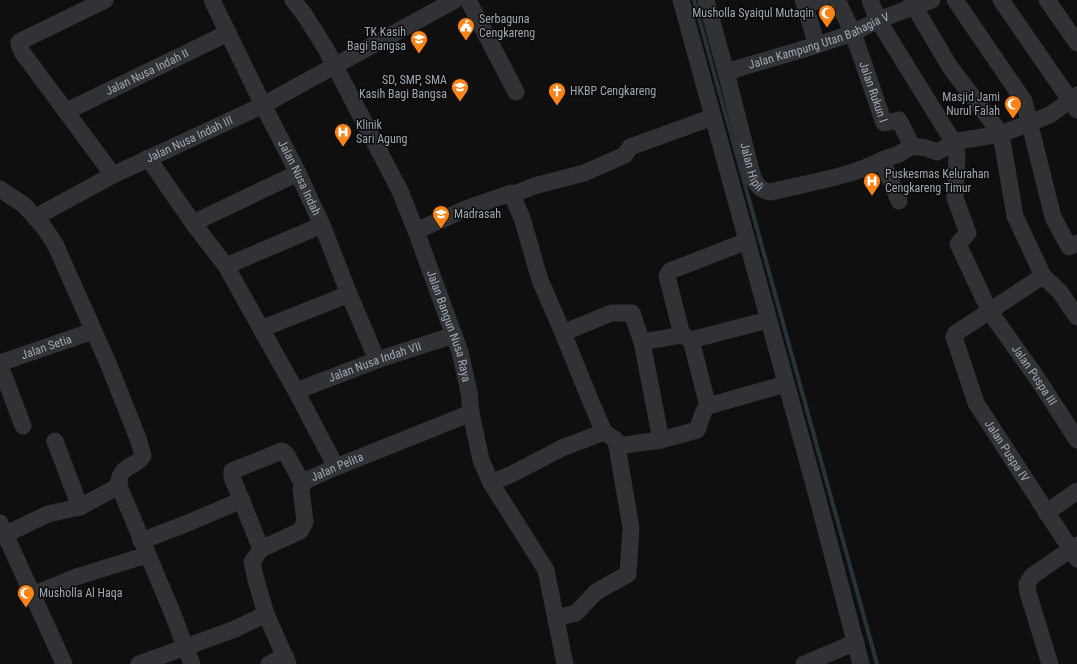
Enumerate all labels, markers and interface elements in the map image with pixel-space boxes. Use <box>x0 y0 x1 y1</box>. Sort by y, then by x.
mosque icon: Musholla Syaiqul Mutaqin <box>817 3 837 28</box>
place label: Musholla Syaiqul Mutaqin <box>692 6 814 20</box>
street label: Jalan Kampung Utan Bahagia V <box>747 9 891 72</box>
place label: Serbaguna Cengkareng <box>479 12 535 40</box>
public building icon: Serbaguna Cengkareng <box>456 16 476 41</box>
place label: TK Kasih Bagi Bangsa <box>347 25 406 53</box>
school or university icon: TK Kasih Bagi Bangsa <box>409 29 429 54</box>
street label: Jalan Nusa Indah II <box>103 46 191 98</box>
street label: Jalan Rukun I <box>856 60 890 124</box>
place label: SD, SMP, SMA Kasih Bagi Bangsa <box>359 73 447 101</box>
school or university icon: SD, SMP, SMA Kasih Bagi Bangsa <box>450 77 470 102</box>
church icon: HKBP Cengkareng <box>547 81 567 106</box>
place label: HKBP Cengkareng <box>570 84 656 98</box>
place label: Masjid Jami Nurul Falah <box>942 90 1000 118</box>
mosque icon: Masjid Jami Nurul Falah <box>1003 94 1023 119</box>
street label: Jalan Nusa Indah III <box>144 113 235 166</box>
place label: Klinik Sari Agung <box>356 118 408 146</box>
hospital icon: Klinik Sari Agung <box>333 122 353 147</box>
street label: Jalan Nusa Indah <box>275 138 324 218</box>
street label: Jalan Hipli <box>737 141 766 194</box>
place label: Puskesmas Kelurahan Cengkareng Timur <box>885 167 990 195</box>
hospital icon: Puskesmas Kelurahan Cengkareng Timur <box>862 171 882 196</box>
school or university icon: Madrasah <box>431 204 451 229</box>
place label: Madrasah <box>454 207 501 221</box>
street label: Jalan Bangun Nusa Raya <box>424 268 474 383</box>
street label: Jalan Setia <box>19 332 74 362</box>
street label: Jalan Nusa Indah VII <box>326 339 423 385</box>
street label: Jalan Puspa III <box>1009 342 1060 408</box>
street label: Jalan Puspa IV <box>982 417 1032 485</box>
street label: Jalan Pelita <box>309 450 366 484</box>
mosque icon: Musholla Al Haqa <box>16 583 36 608</box>
place label: Musholla Al Haqa <box>39 586 123 600</box>

